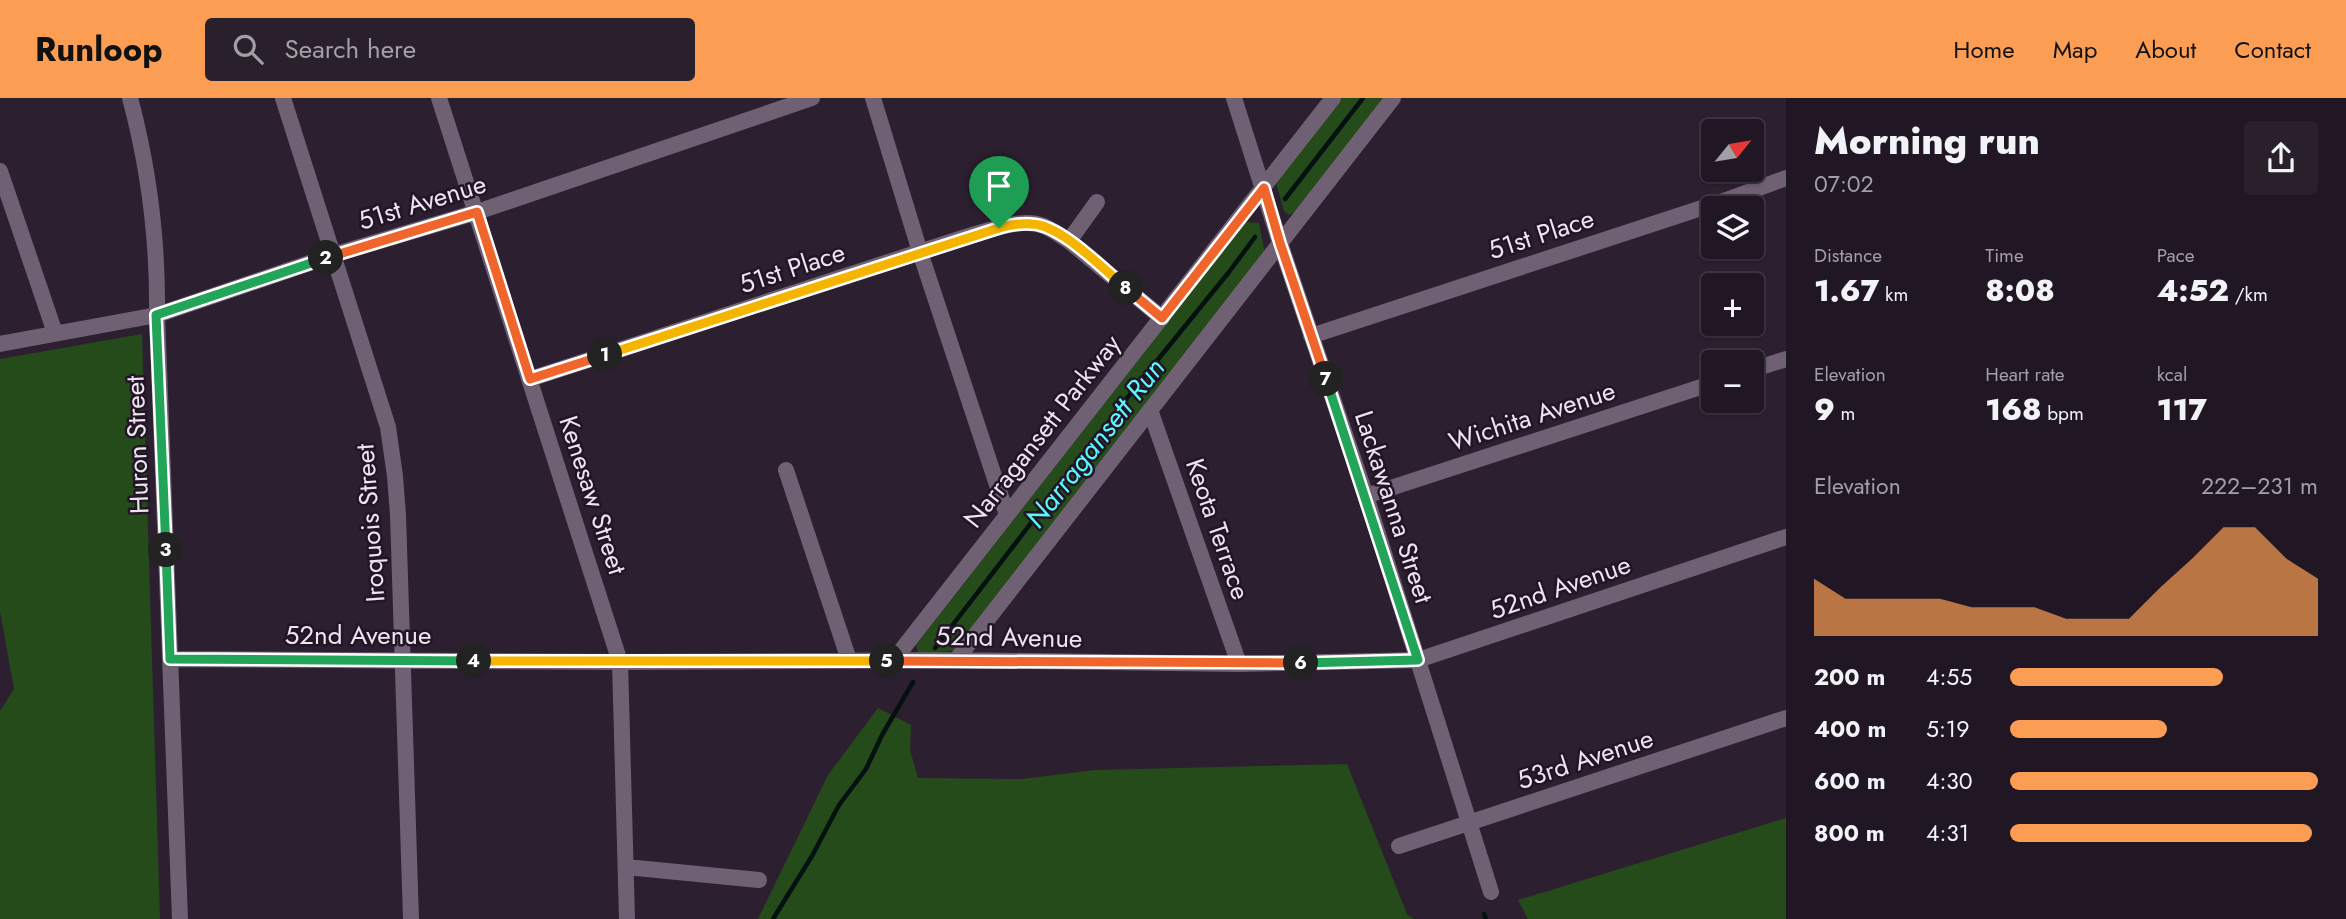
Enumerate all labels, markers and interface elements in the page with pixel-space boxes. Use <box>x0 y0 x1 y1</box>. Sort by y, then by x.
search box <box>205 18 695 81</box>
text: Runloop <box>35 26 163 73</box>
icon: search <box>229 30 267 68</box>
text: Search here <box>285 30 416 68</box>
text: Home <box>1953 32 2015 67</box>
text: Map <box>2053 32 2097 67</box>
text: About <box>2135 32 2196 67</box>
text: Contact <box>2234 32 2311 67</box>
text: Morning run <box>1814 113 2040 168</box>
north arrow <box>1701 119 1764 182</box>
map controls <box>1701 119 1764 413</box>
button: share <box>2244 121 2318 195</box>
pin <box>969 156 1029 228</box>
street label: 51st Avenue <box>353 165 491 239</box>
icon: arrive <box>980 167 1018 205</box>
text: 07:02 <box>1814 167 1874 201</box>
button: layers <box>1701 196 1764 259</box>
street label: 51st Place <box>1483 199 1599 269</box>
street label: 51st Place <box>734 233 850 303</box>
pin: 2 <box>308 240 344 276</box>
text: Distance <box>1814 242 1882 269</box>
text: Time <box>1985 242 2024 269</box>
text: Pace <box>2157 242 2195 269</box>
text: 2 <box>319 244 332 271</box>
text: 1.67 <box>1814 269 1879 312</box>
text: 8:08 <box>1985 269 2055 312</box>
text: 4:52 <box>2157 269 2229 312</box>
pin: 8 <box>1108 270 1144 306</box>
button: + <box>1701 273 1764 336</box>
text: 8 <box>1120 274 1131 301</box>
text: km <box>1879 281 1908 308</box>
text: /km <box>2229 281 2268 308</box>
street label: Narragansett Parkway <box>954 326 1130 536</box>
pin: 1 <box>588 338 622 372</box>
text: 1 <box>600 341 609 368</box>
water label: Narragansett Run <box>1015 349 1175 537</box>
button: − <box>1701 350 1764 413</box>
text: Elevation <box>1814 361 1886 388</box>
text: Heart rate <box>1985 361 2065 388</box>
text: kcal <box>2157 361 2187 388</box>
pin: 7 <box>1308 362 1344 396</box>
text: 7 <box>1320 365 1331 392</box>
street label: Wichita Avenue <box>1444 371 1620 461</box>
street label: Huron Street <box>116 374 158 515</box>
text: 9 <box>1814 388 1835 431</box>
text: 168 <box>1985 388 2042 431</box>
text: 117 <box>2157 388 2207 431</box>
text: m <box>1835 400 1855 427</box>
text: bpm <box>2042 400 2084 427</box>
street label: Lackawanna Street <box>1345 406 1443 609</box>
street label: Kenesaw Street <box>549 411 637 580</box>
street label: Iroquois Street <box>345 442 394 604</box>
street label: Keota Terrace <box>1176 453 1260 605</box>
text: Elevation <box>1814 469 1901 503</box>
text: 222–231 m <box>2201 469 2318 503</box>
pin: 3 <box>148 532 184 568</box>
text: 3 <box>160 536 171 563</box>
street label: 52nd Avenue <box>1484 545 1636 629</box>
street label: 52nd Avenue <box>285 616 431 654</box>
street label: 52nd Avenue <box>935 617 1083 657</box>
pin: 4 <box>456 644 491 678</box>
pin: 5 <box>870 644 904 678</box>
pin: 6 <box>1284 646 1318 680</box>
text: 4 <box>467 647 480 674</box>
text: 5 <box>880 647 893 674</box>
text: 6 <box>1294 649 1307 676</box>
text: 200 m <box>1814 660 1885 694</box>
text: 4:55 <box>1926 660 1972 694</box>
text: 400 m <box>1814 712 1886 746</box>
text: 5:19 <box>1926 712 1969 746</box>
street label: 53rd Avenue <box>1512 719 1658 799</box>
text: 600 m <box>1814 764 1886 798</box>
text: 4:30 <box>1926 764 1973 798</box>
text: 800 m <box>1814 816 1885 850</box>
text: 4:31 <box>1926 816 1969 850</box>

